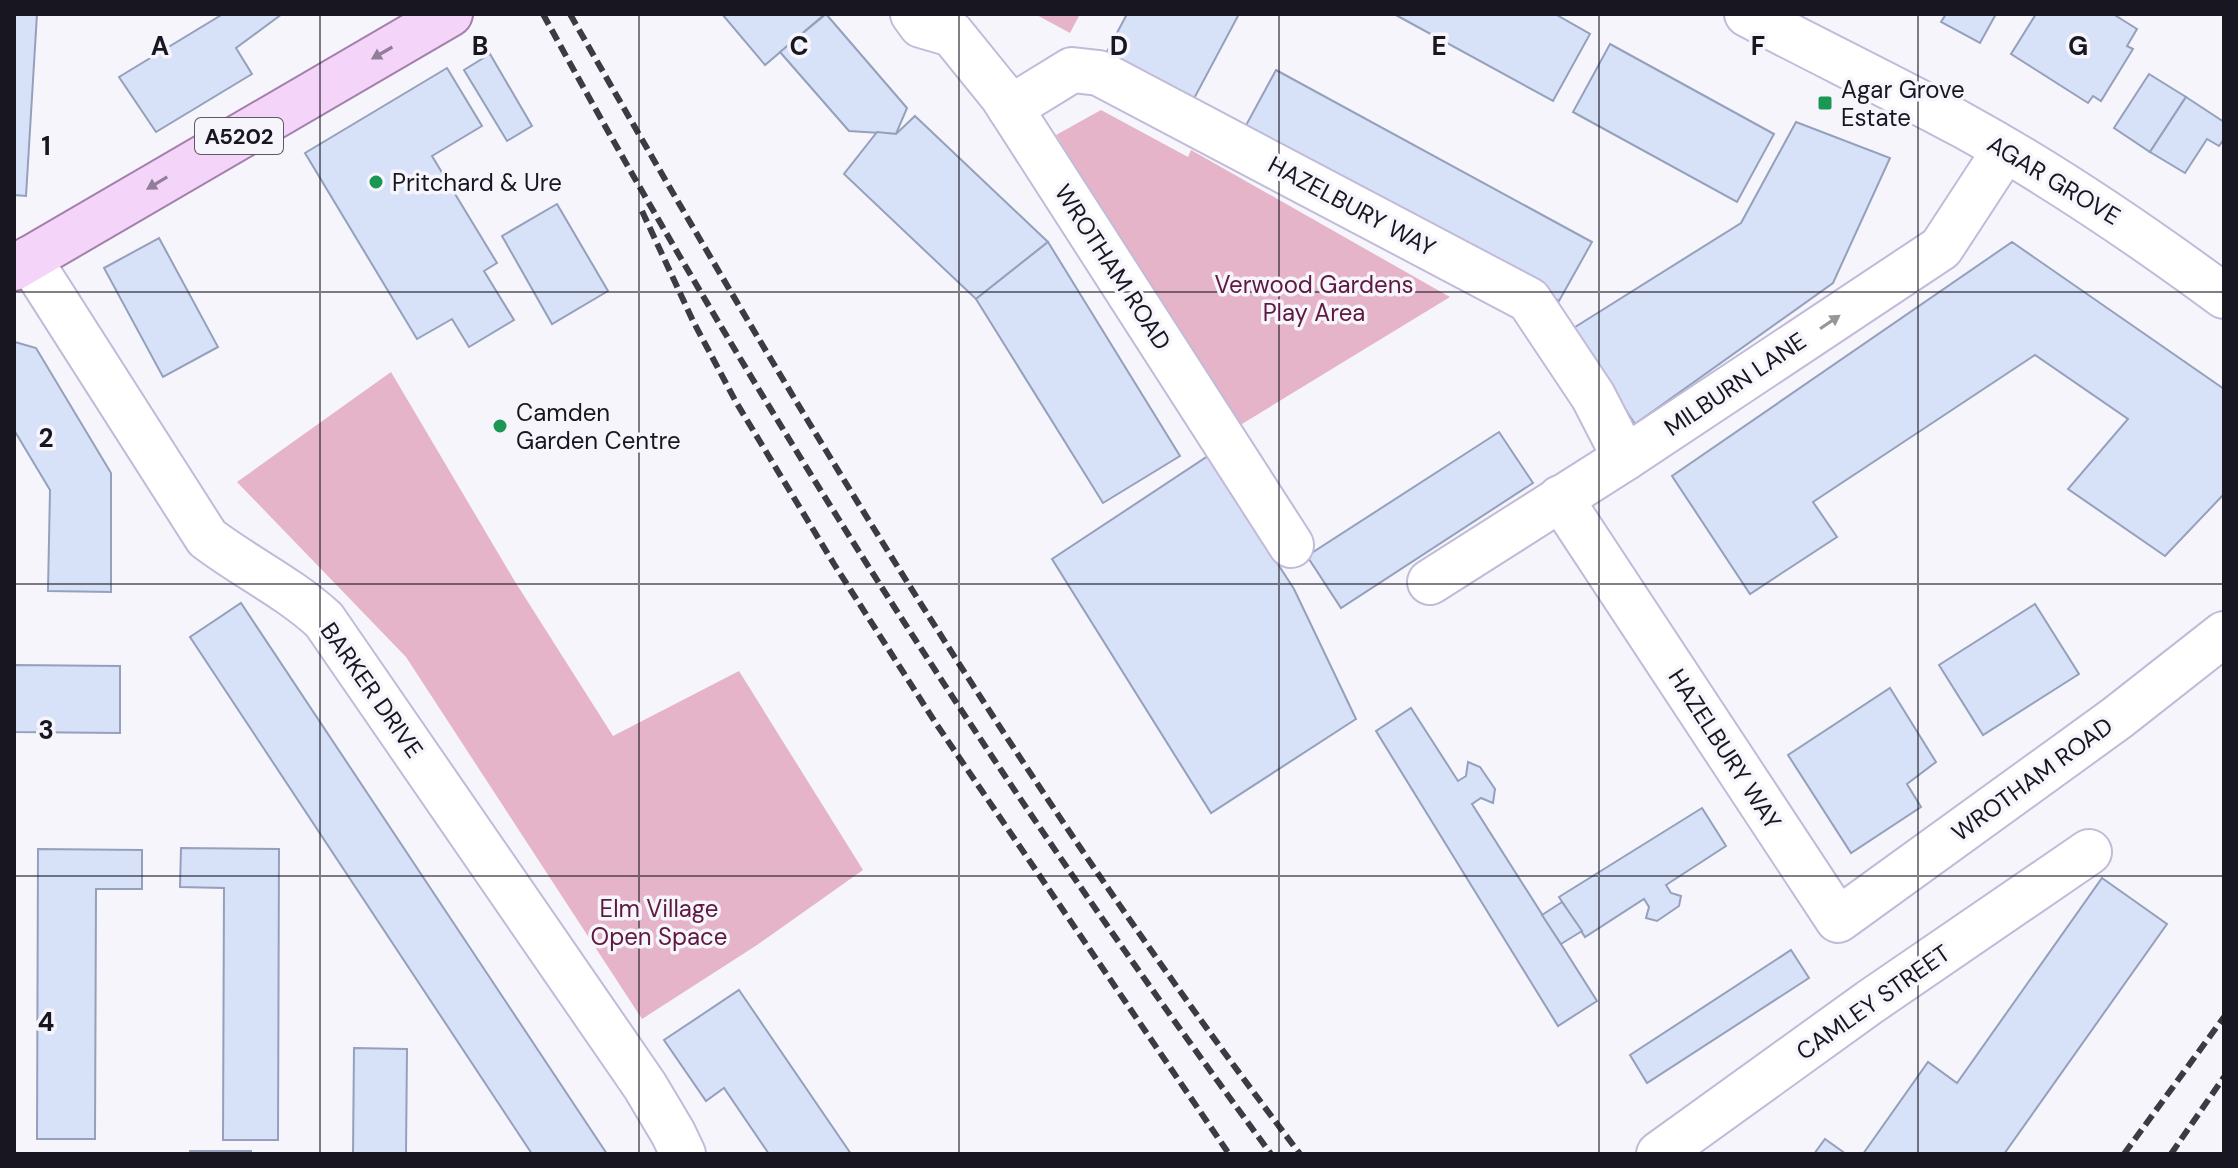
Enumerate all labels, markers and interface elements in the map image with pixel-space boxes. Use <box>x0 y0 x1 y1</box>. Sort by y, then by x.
text: A <box>151 29 169 63</box>
text: B <box>472 29 488 63</box>
text: C <box>789 29 809 63</box>
text: D <box>1110 29 1128 63</box>
text: E <box>1431 29 1447 63</box>
text: F <box>1751 29 1765 63</box>
text: G <box>2068 29 2088 63</box>
one-way arrow <box>371 46 393 60</box>
place label: Agar Grove Estate <box>1841 74 1965 133</box>
marker: Agar Grove Estate <box>1816 94 1834 112</box>
road number: A5202 <box>195 118 283 154</box>
street label: AGAR GROVE <box>1982 128 2126 232</box>
text: 1 <box>41 129 51 163</box>
street label: HAZELBURY WAY <box>1263 149 1441 263</box>
place label: Pritchard & Ure <box>392 167 562 198</box>
marker: Pritchard & Ure <box>367 173 385 191</box>
one-way arrow <box>146 176 168 190</box>
street label: WROTHAM ROAD <box>1048 178 1178 356</box>
park label: Verwood Gardens Play Area <box>1215 269 1413 328</box>
one-way arrow <box>1819 315 1840 330</box>
street label: MILBURN LANE <box>1658 325 1812 443</box>
place label: Camden Garden Centre <box>516 397 681 456</box>
marker: Camden Garden Centre <box>491 417 509 435</box>
text: 2 <box>38 421 54 455</box>
street label: BARKER DRIVE <box>314 616 430 764</box>
street label: HAZELBURY WAY <box>1662 663 1788 835</box>
street label: WROTHAM ROAD <box>1945 710 2119 848</box>
text: 3 <box>38 713 54 747</box>
park label: Elm Village Open Space <box>591 893 727 952</box>
street label: CAMLEY STREET <box>1790 937 1956 1067</box>
text: 4 <box>38 1005 54 1039</box>

